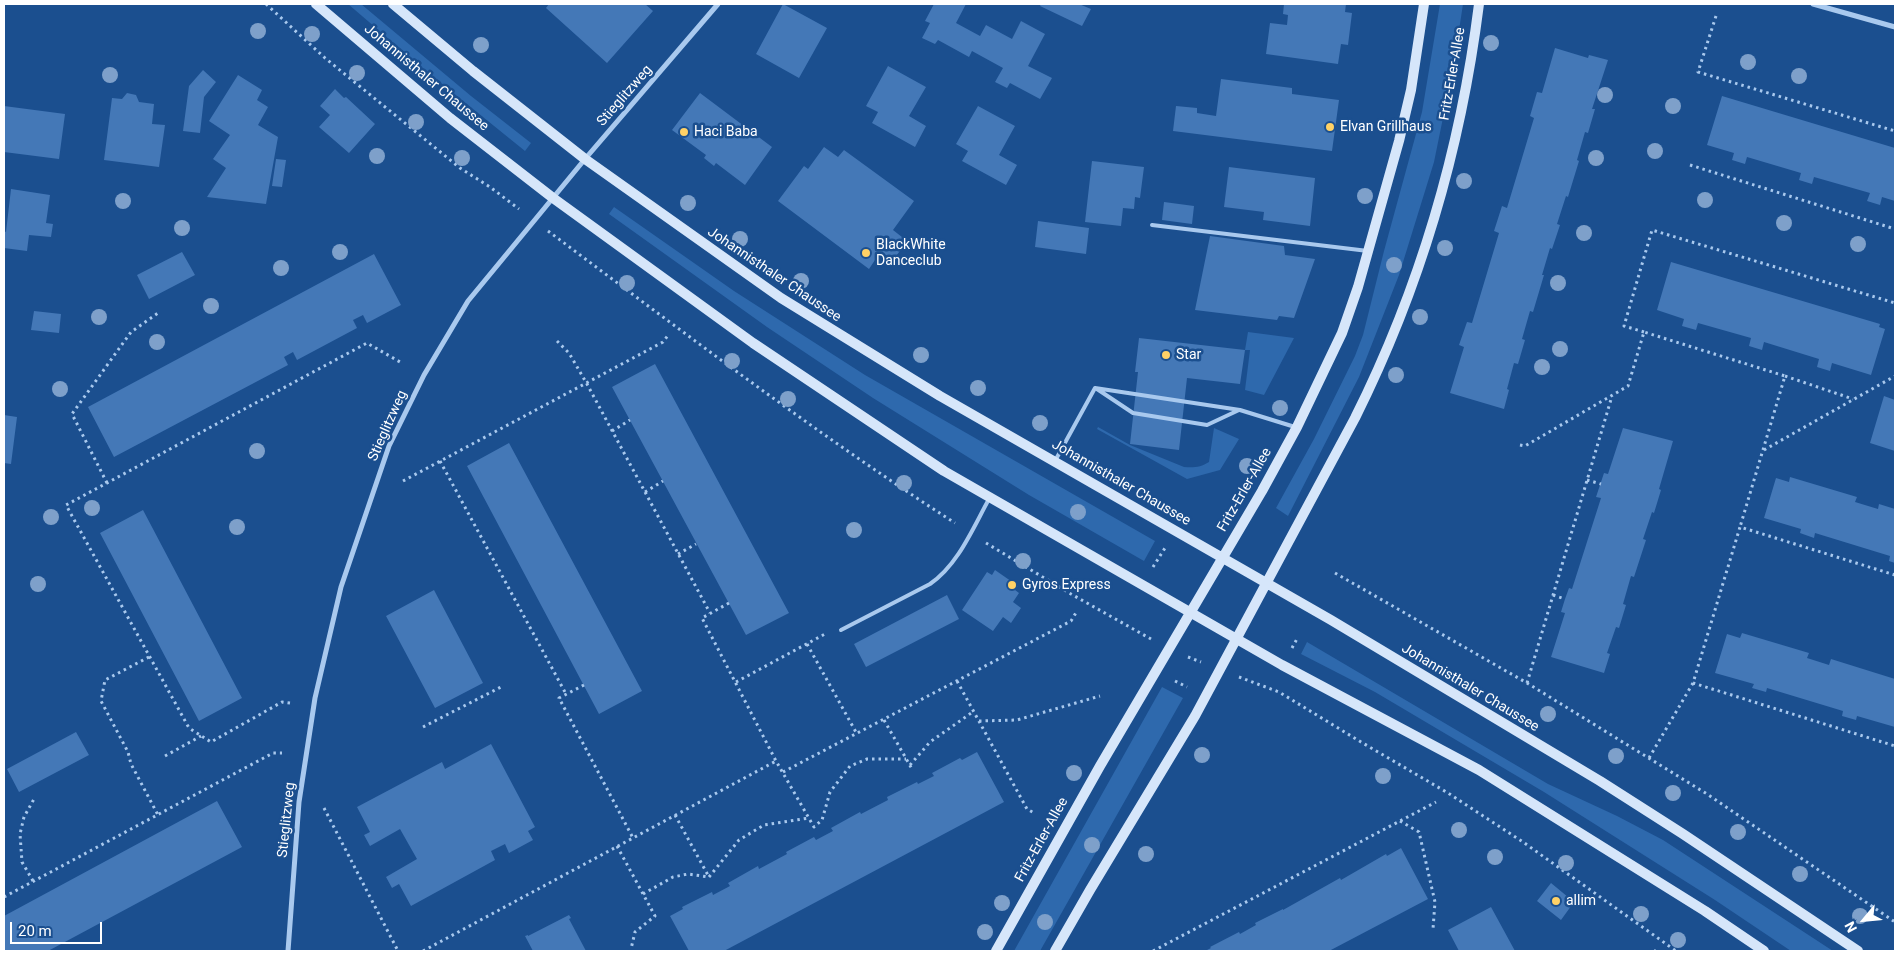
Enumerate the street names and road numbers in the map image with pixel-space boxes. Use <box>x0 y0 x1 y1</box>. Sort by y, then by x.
street label: Johannisthaler Chaussee <box>360 21 492 135</box>
street label: Fritz-Erler-Allee <box>1437 26 1469 122</box>
street label: Stieglitzweg <box>594 62 656 130</box>
street label: Johannisthaler Chaussee <box>704 224 844 326</box>
street label: Stieglitzweg <box>365 388 411 464</box>
street label: Johannisthaler Chaussee <box>1049 436 1193 530</box>
street label: Fritz-Erler-Allee <box>1214 445 1276 535</box>
street label: Johannisthaler Chaussee <box>1398 640 1542 736</box>
street label: Stieglitzweg <box>275 781 299 859</box>
street label: Fritz-Erler-Allee <box>1012 795 1072 885</box>

